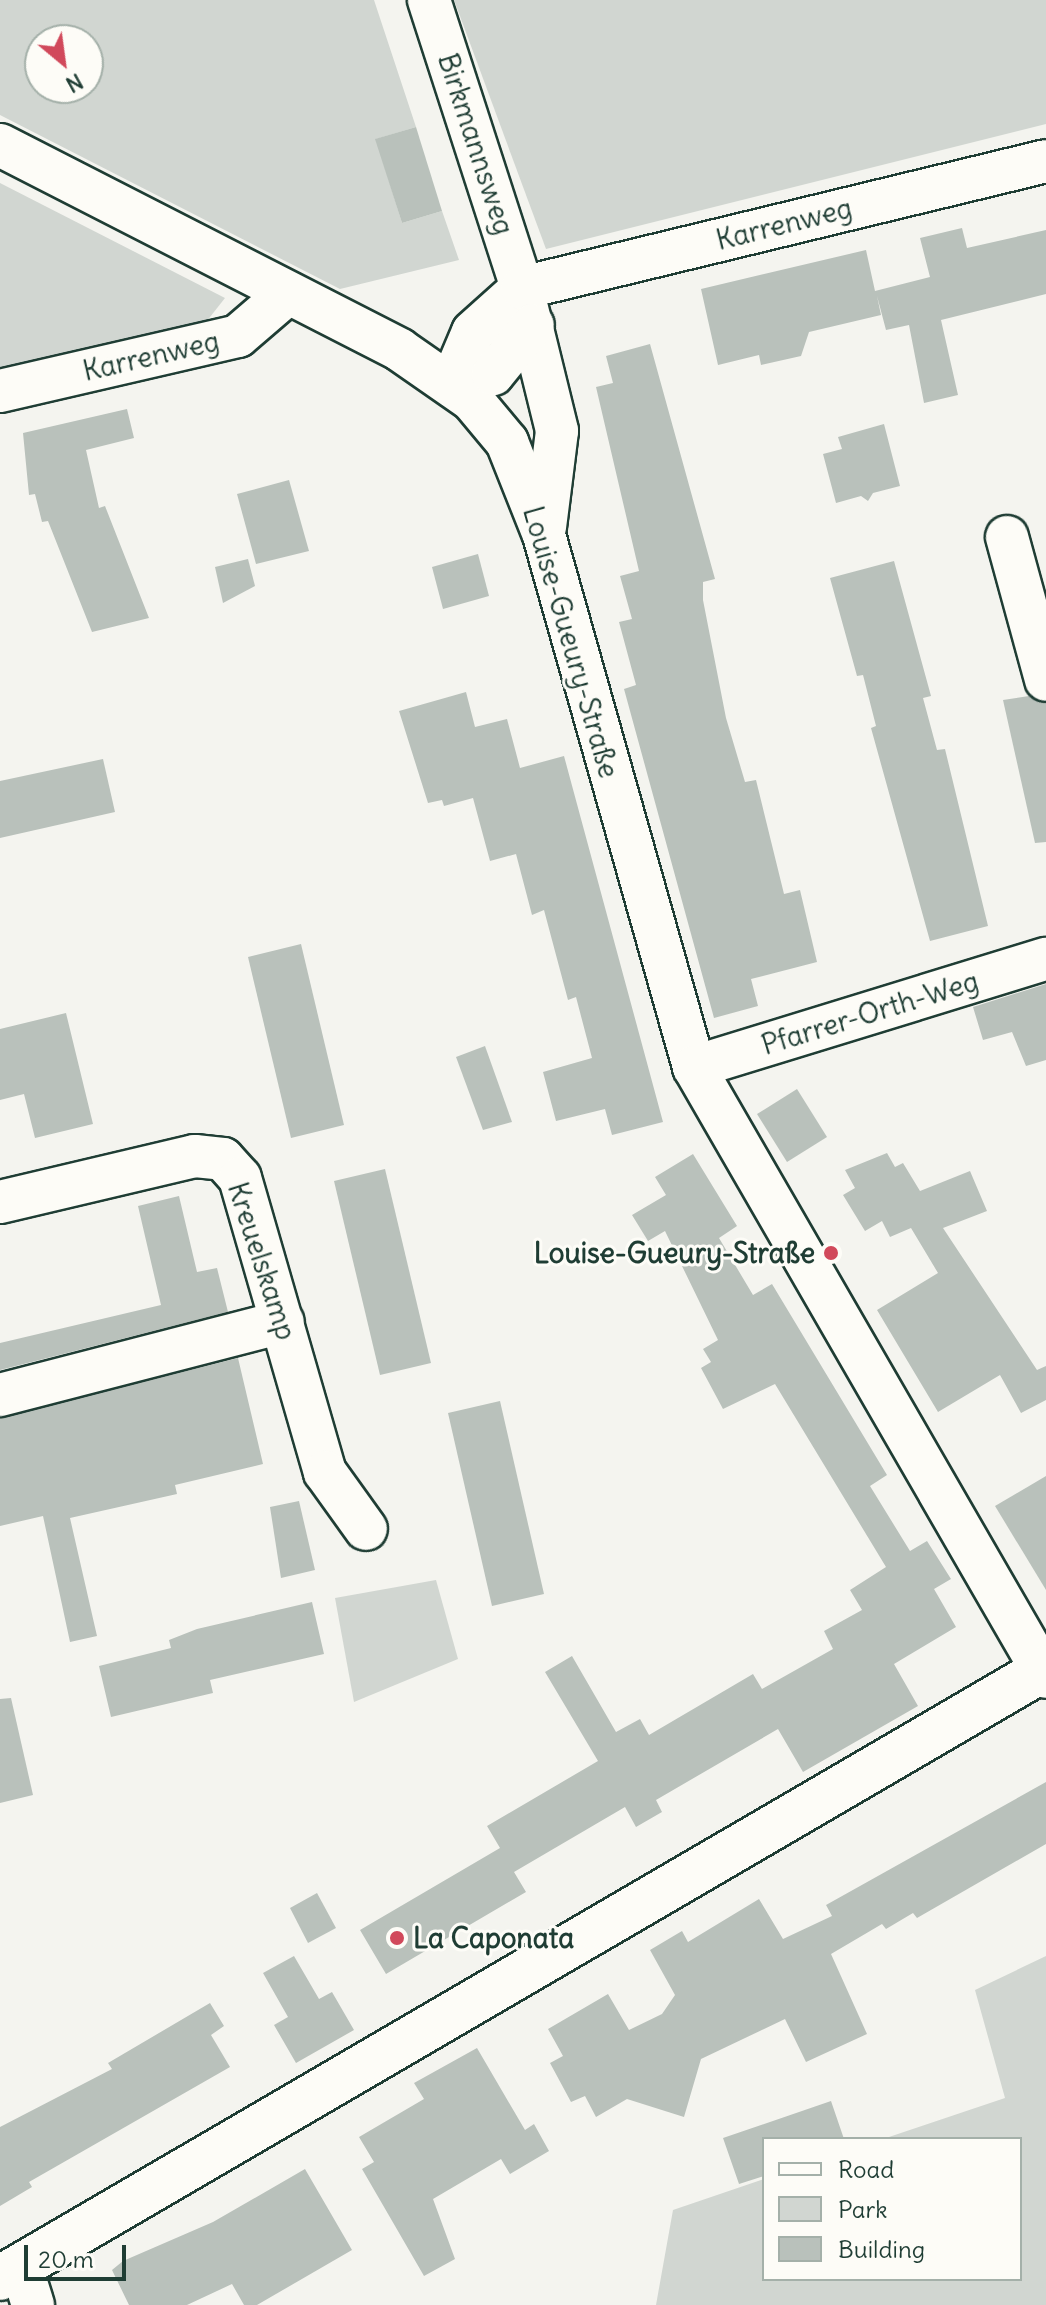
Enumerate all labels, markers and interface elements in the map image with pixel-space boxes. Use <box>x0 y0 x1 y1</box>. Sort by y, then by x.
north arrow <box>24 24 104 104</box>
street label: Birkmannsweg <box>431 49 521 239</box>
text: N <box>61 67 88 99</box>
street label: Karrenweg <box>713 191 855 257</box>
street label: Karrenweg <box>80 324 222 388</box>
street label: Louise-Gueury-Straße <box>516 502 626 782</box>
street label: Pfarrer-Orth-Weg <box>757 964 983 1062</box>
street label: Kreuelskamp <box>221 1178 303 1344</box>
place label: Louise-Gueury-Straße <box>534 1236 815 1270</box>
marker: Louise-Gueury-Straße <box>822 1244 840 1262</box>
place label: La Caponata <box>413 1921 574 1955</box>
marker: La Caponata <box>388 1929 406 1947</box>
legend <box>762 2137 1022 2281</box>
text: Road <box>838 2154 894 2184</box>
text: Park <box>838 2194 888 2224</box>
scale bar <box>28 2229 130 2279</box>
text: Building <box>838 2234 925 2264</box>
text: 20 m <box>38 2244 94 2274</box>

